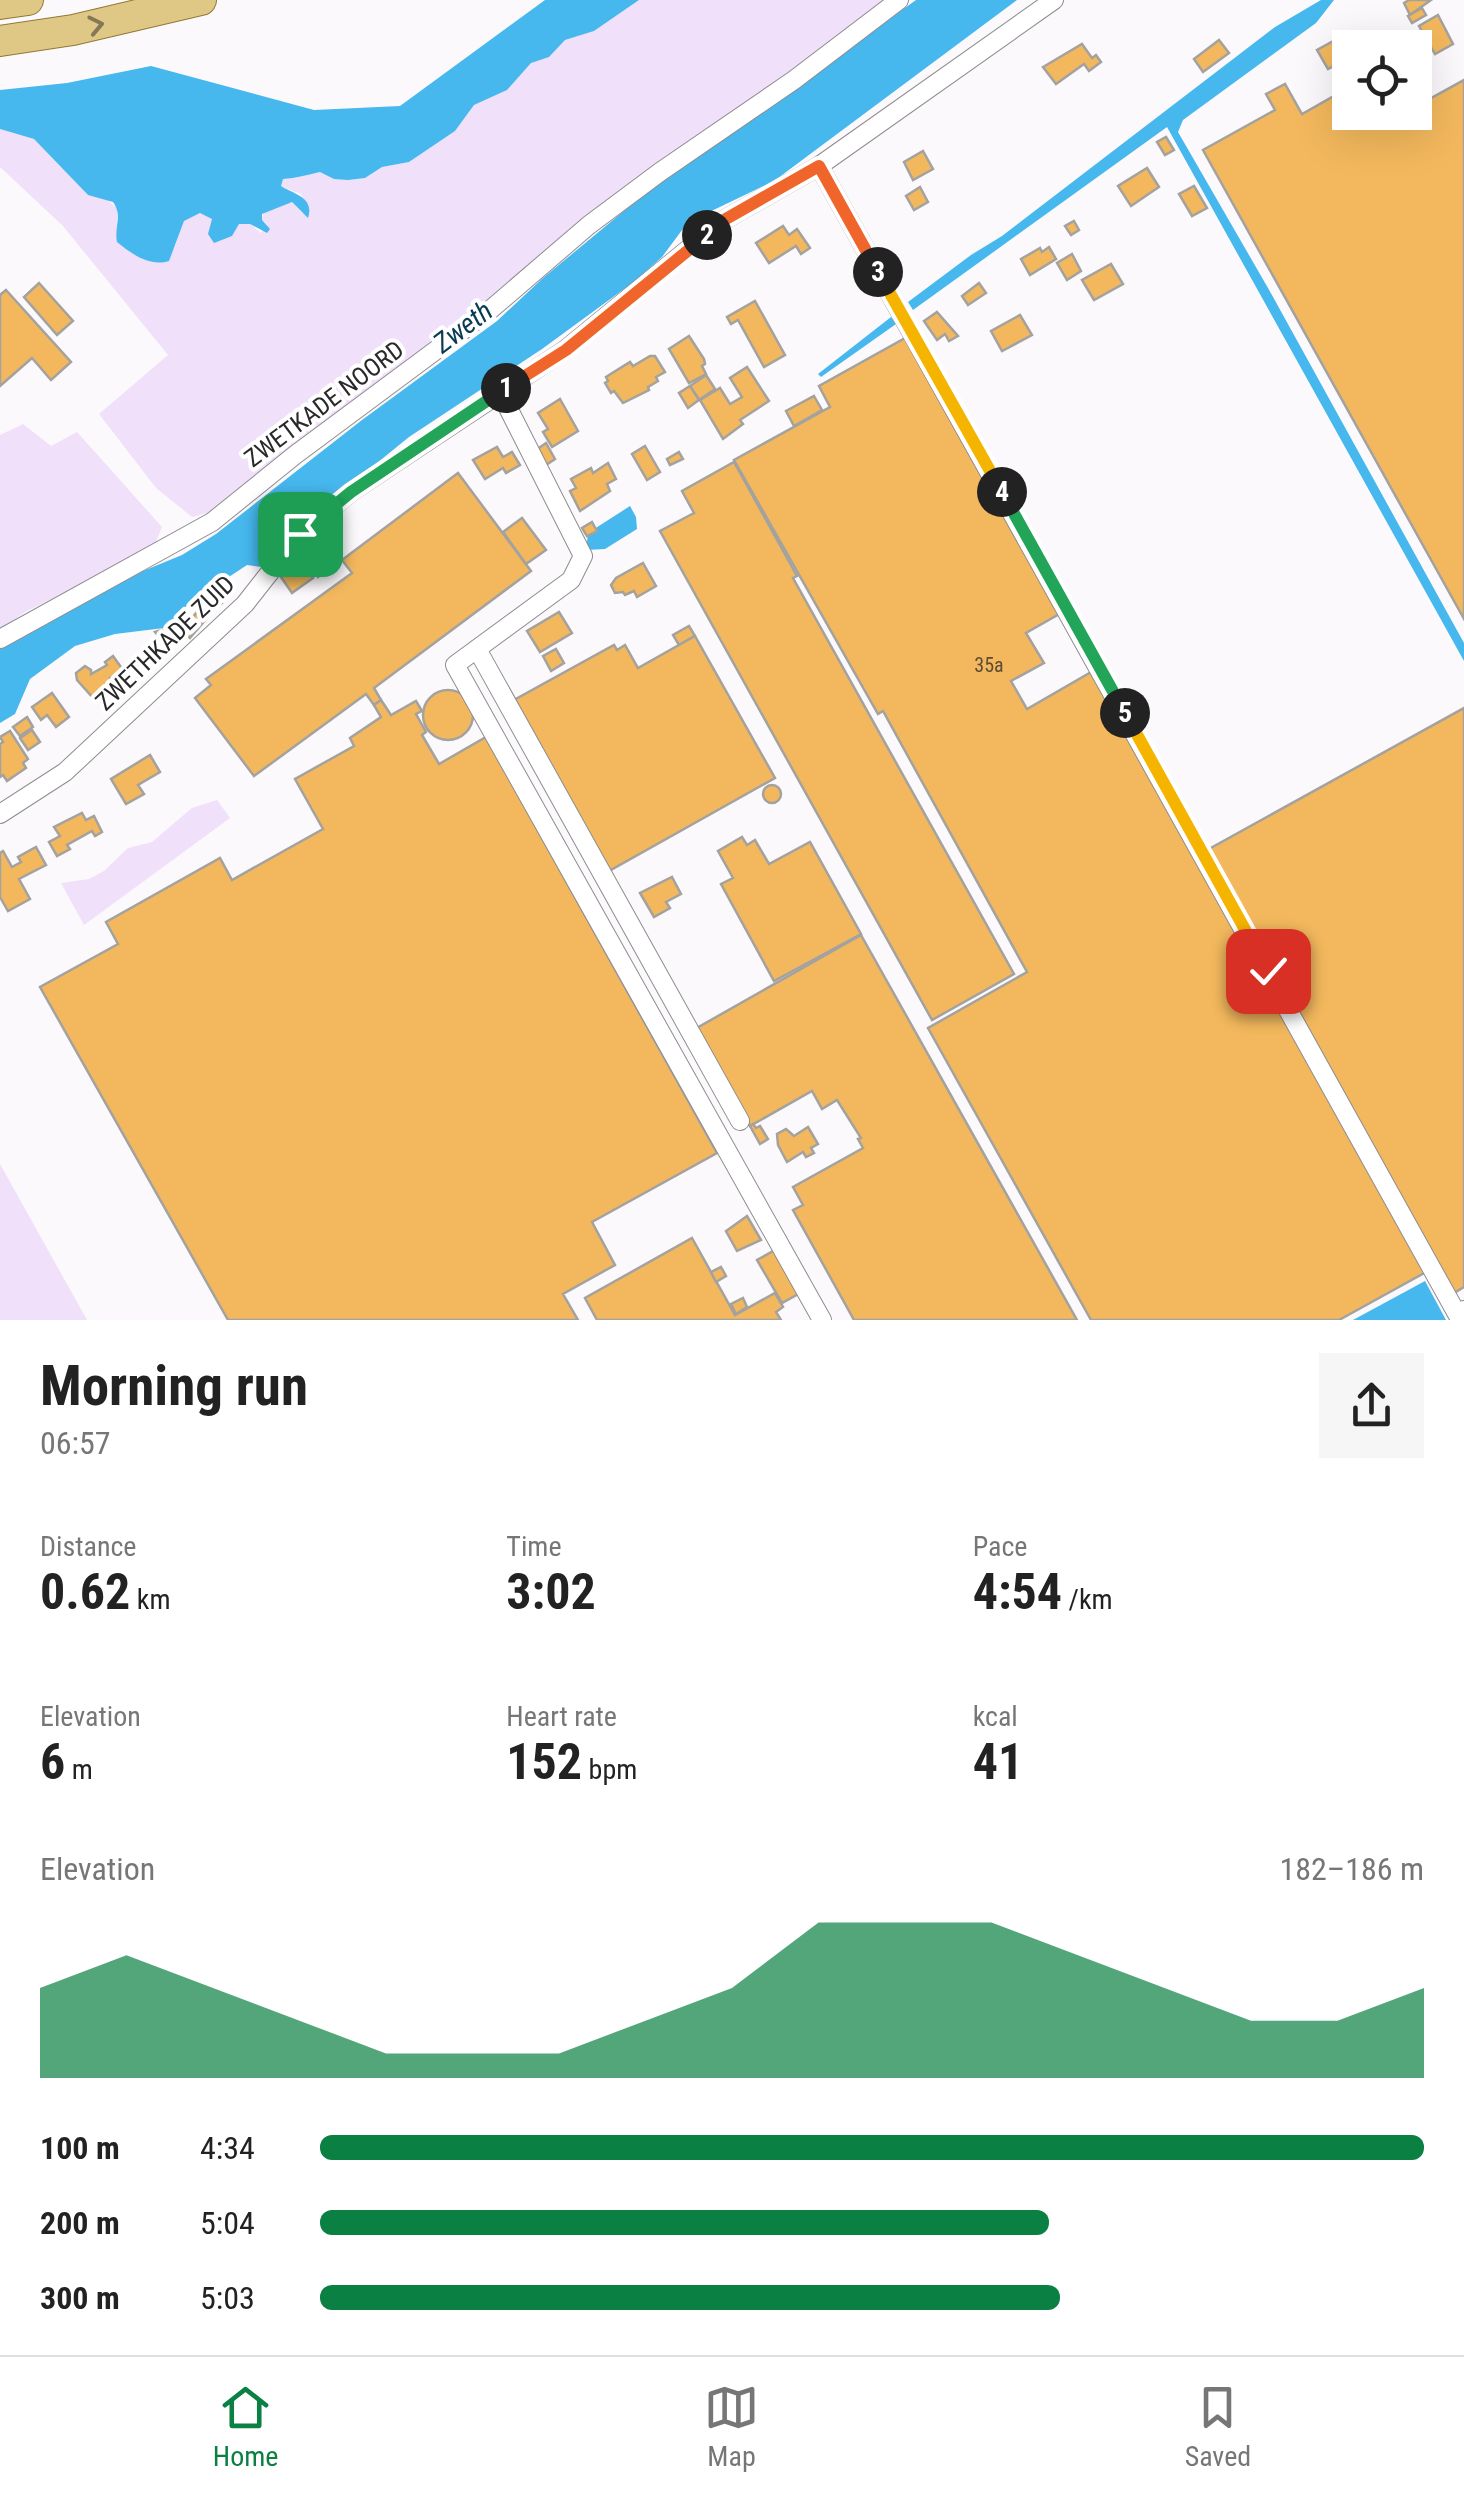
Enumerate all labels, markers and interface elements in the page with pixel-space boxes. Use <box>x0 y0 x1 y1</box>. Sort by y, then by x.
one-way arrow <box>87 15 104 36</box>
map controls <box>1332 30 1432 130</box>
button: locate <box>1332 30 1432 130</box>
pin: 2 <box>682 210 732 260</box>
text: 2 <box>700 218 714 251</box>
pin: 3 <box>853 247 903 297</box>
text: 3 <box>871 255 885 288</box>
water label: Zweth <box>426 294 499 360</box>
street label: ZWETKADE NOORD <box>239 335 409 473</box>
pin: 1 <box>481 363 531 413</box>
text: 1 <box>499 371 513 404</box>
pin: 4 <box>977 467 1027 517</box>
text: 4 <box>995 475 1009 508</box>
pin <box>258 492 343 577</box>
icon: arrive <box>273 507 328 562</box>
street label: ZWETHKADE ZUID <box>90 570 240 716</box>
house number: 35a <box>974 653 1004 677</box>
pin: 5 <box>1100 688 1150 738</box>
text: 5 <box>1118 696 1132 729</box>
pin <box>1226 929 1311 1014</box>
icon: check <box>1241 944 1296 999</box>
button: share <box>1319 1353 1424 1458</box>
text: Morning run <box>40 1354 308 1418</box>
text: 06:57 <box>40 1424 111 1462</box>
text: Distance <box>40 1530 137 1563</box>
text: Time <box>506 1530 562 1563</box>
text: Pace <box>973 1530 1028 1563</box>
text: 0.62 <box>40 1563 130 1621</box>
text: 3:02 <box>506 1563 596 1621</box>
text: 4:54 <box>973 1563 1062 1621</box>
text: km <box>130 1583 170 1616</box>
text: /km <box>1062 1583 1113 1616</box>
text: Elevation <box>40 1700 141 1733</box>
text: Heart rate <box>506 1700 617 1733</box>
text: kcal <box>973 1700 1018 1733</box>
text: 6 <box>40 1733 65 1791</box>
text: 152 <box>506 1733 582 1791</box>
text: 41 <box>973 1733 1023 1791</box>
text: m <box>65 1753 93 1786</box>
text: bpm <box>582 1753 637 1786</box>
text: Elevation <box>40 1850 155 1888</box>
text: 182–186 m <box>1279 1850 1424 1888</box>
text: 100 m <box>40 2129 120 2167</box>
text: 4:34 <box>200 2129 255 2167</box>
text: 200 m <box>40 2204 120 2242</box>
text: 5:04 <box>200 2204 255 2242</box>
text: 300 m <box>40 2279 120 2317</box>
text: 5:03 <box>200 2279 255 2317</box>
tab: Home <box>213 2380 278 2473</box>
tab: Map <box>704 2380 759 2473</box>
tab: Saved <box>1185 2380 1251 2473</box>

